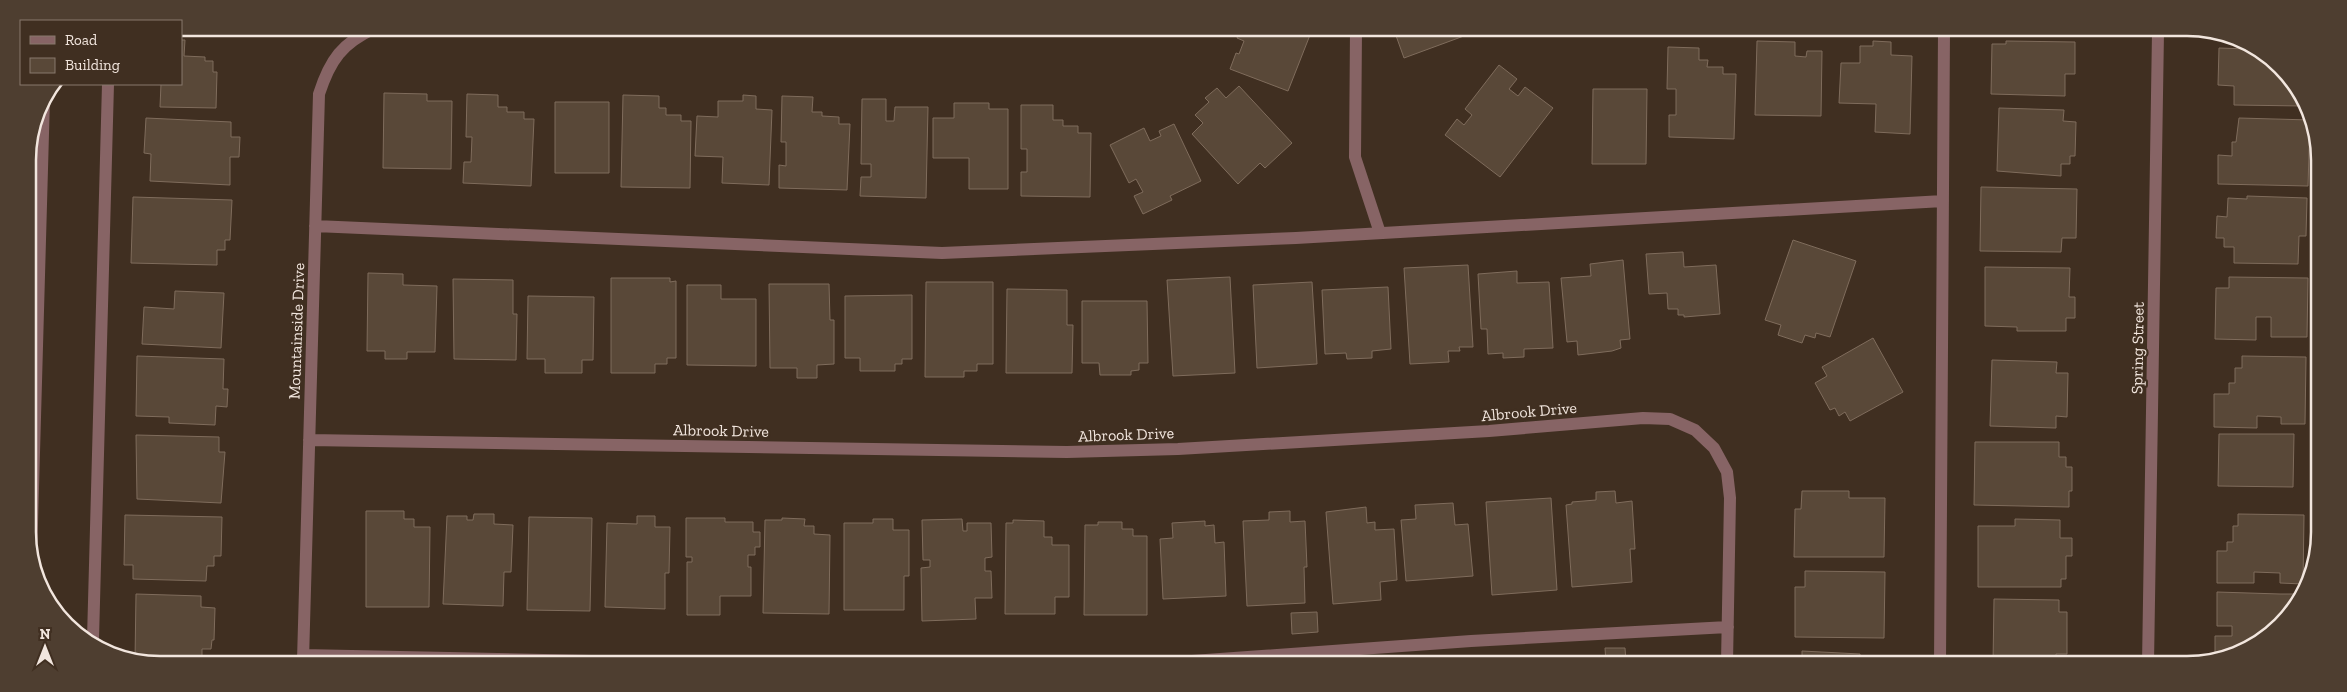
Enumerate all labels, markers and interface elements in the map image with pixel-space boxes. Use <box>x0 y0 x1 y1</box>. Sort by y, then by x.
legend <box>20 20 182 85</box>
text: Road <box>65 31 98 49</box>
text: Building <box>65 56 120 74</box>
street label: Mountainside Drive <box>285 262 308 400</box>
street label: Spring Street <box>2127 302 2148 394</box>
street label: Albrook Drive <box>1480 398 1578 425</box>
street label: Albrook Drive <box>673 420 769 441</box>
street label: Albrook Drive <box>1078 423 1174 446</box>
north arrow <box>20 622 70 672</box>
text: N <box>40 626 51 643</box>

